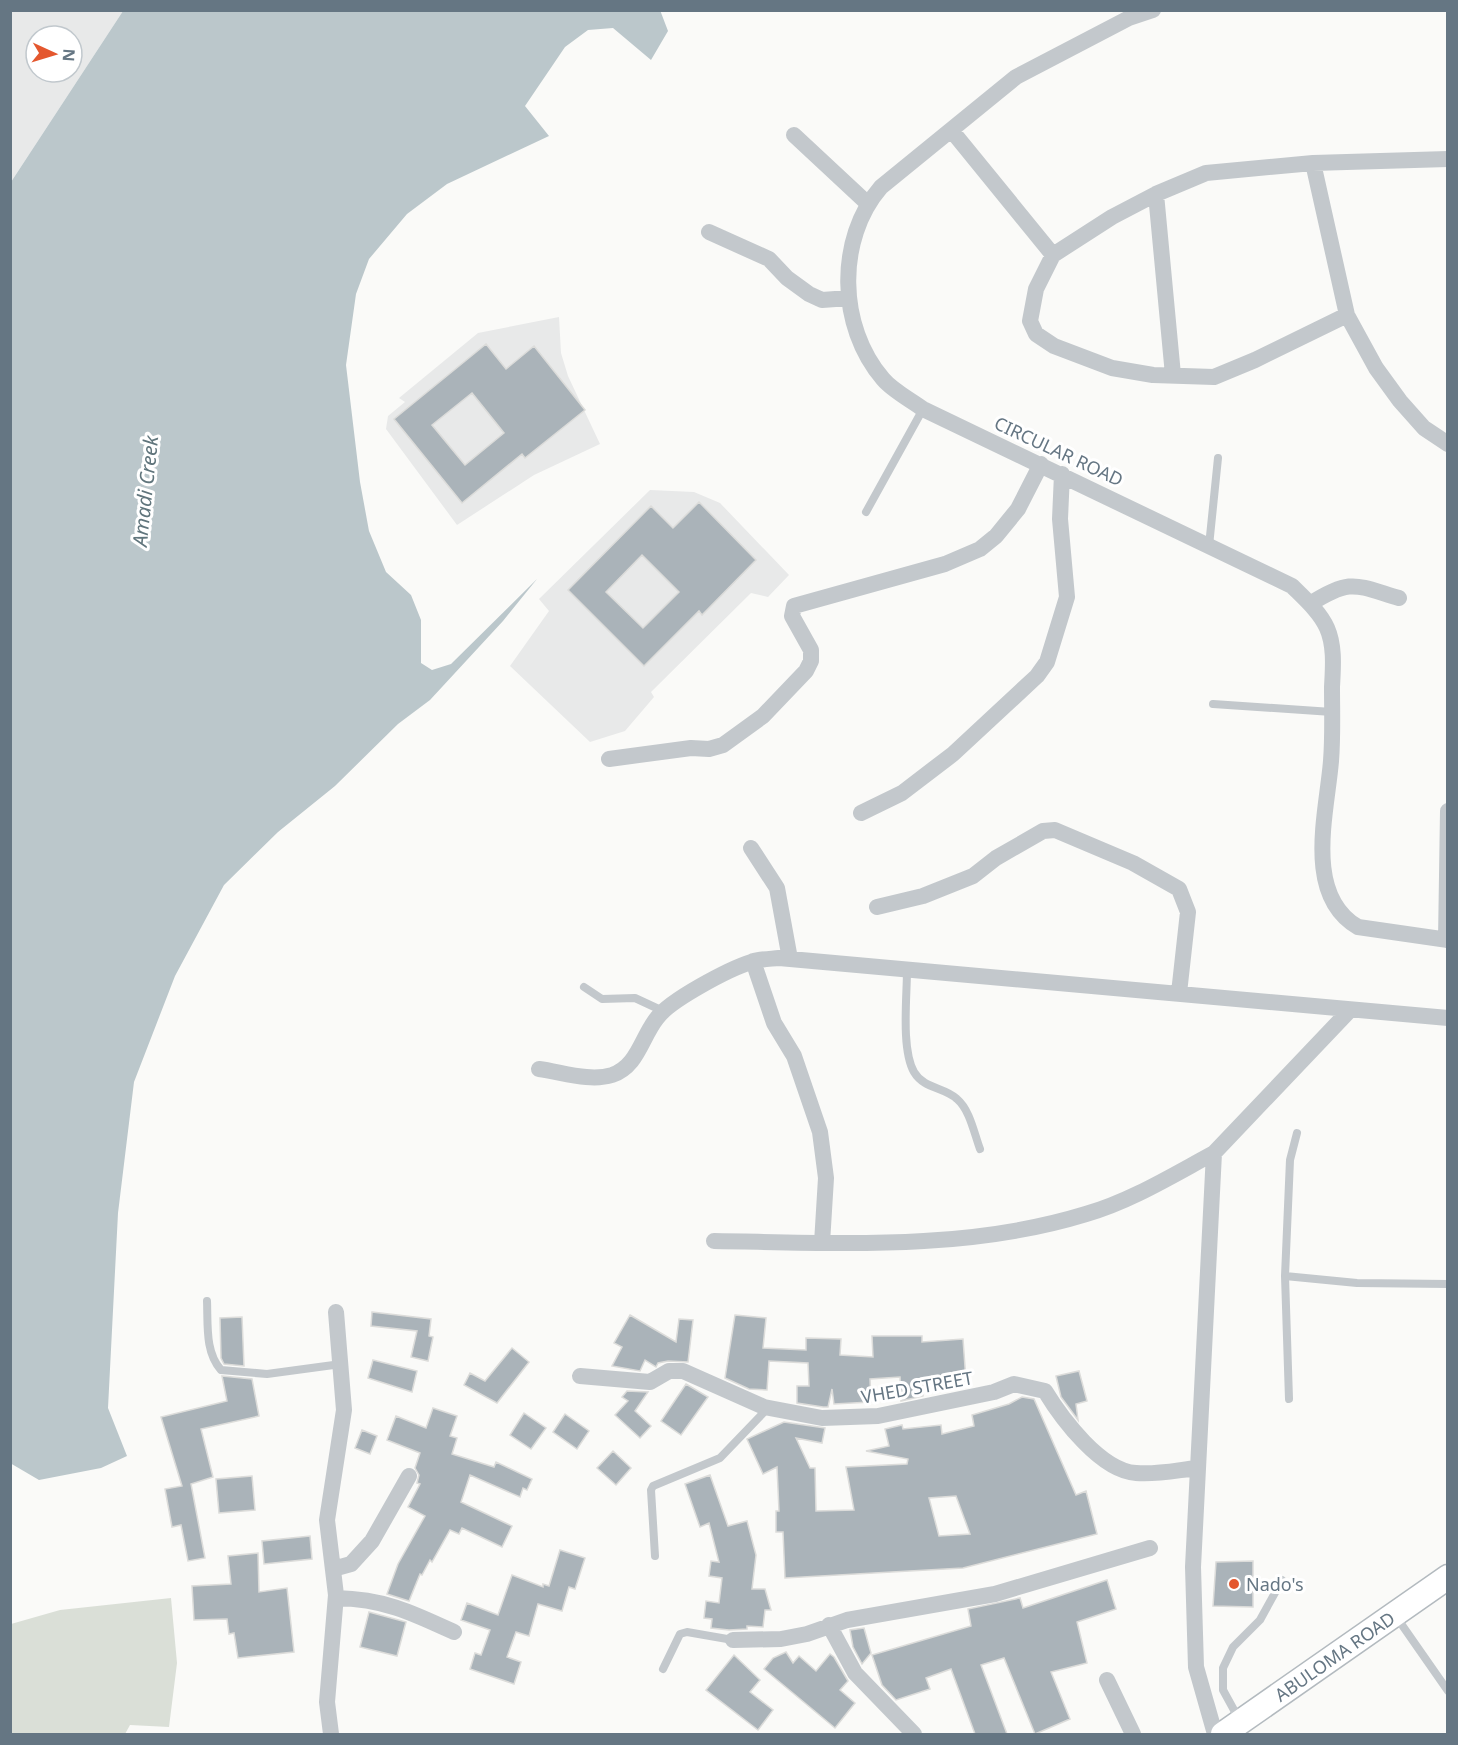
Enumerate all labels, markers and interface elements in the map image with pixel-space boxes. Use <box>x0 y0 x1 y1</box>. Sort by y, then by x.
north arrow <box>24 24 84 84</box>
text: N <box>58 48 80 62</box>
street label: CIRCULAR ROAD <box>991 411 1127 491</box>
water label: Amadi Creek <box>126 433 164 550</box>
street label: VHED STREET <box>859 1365 975 1409</box>
place label: Nado's <box>1246 1572 1304 1596</box>
marker: Nado's <box>1227 1577 1241 1591</box>
street label: ABULOMA ROAD <box>1270 1606 1399 1707</box>

